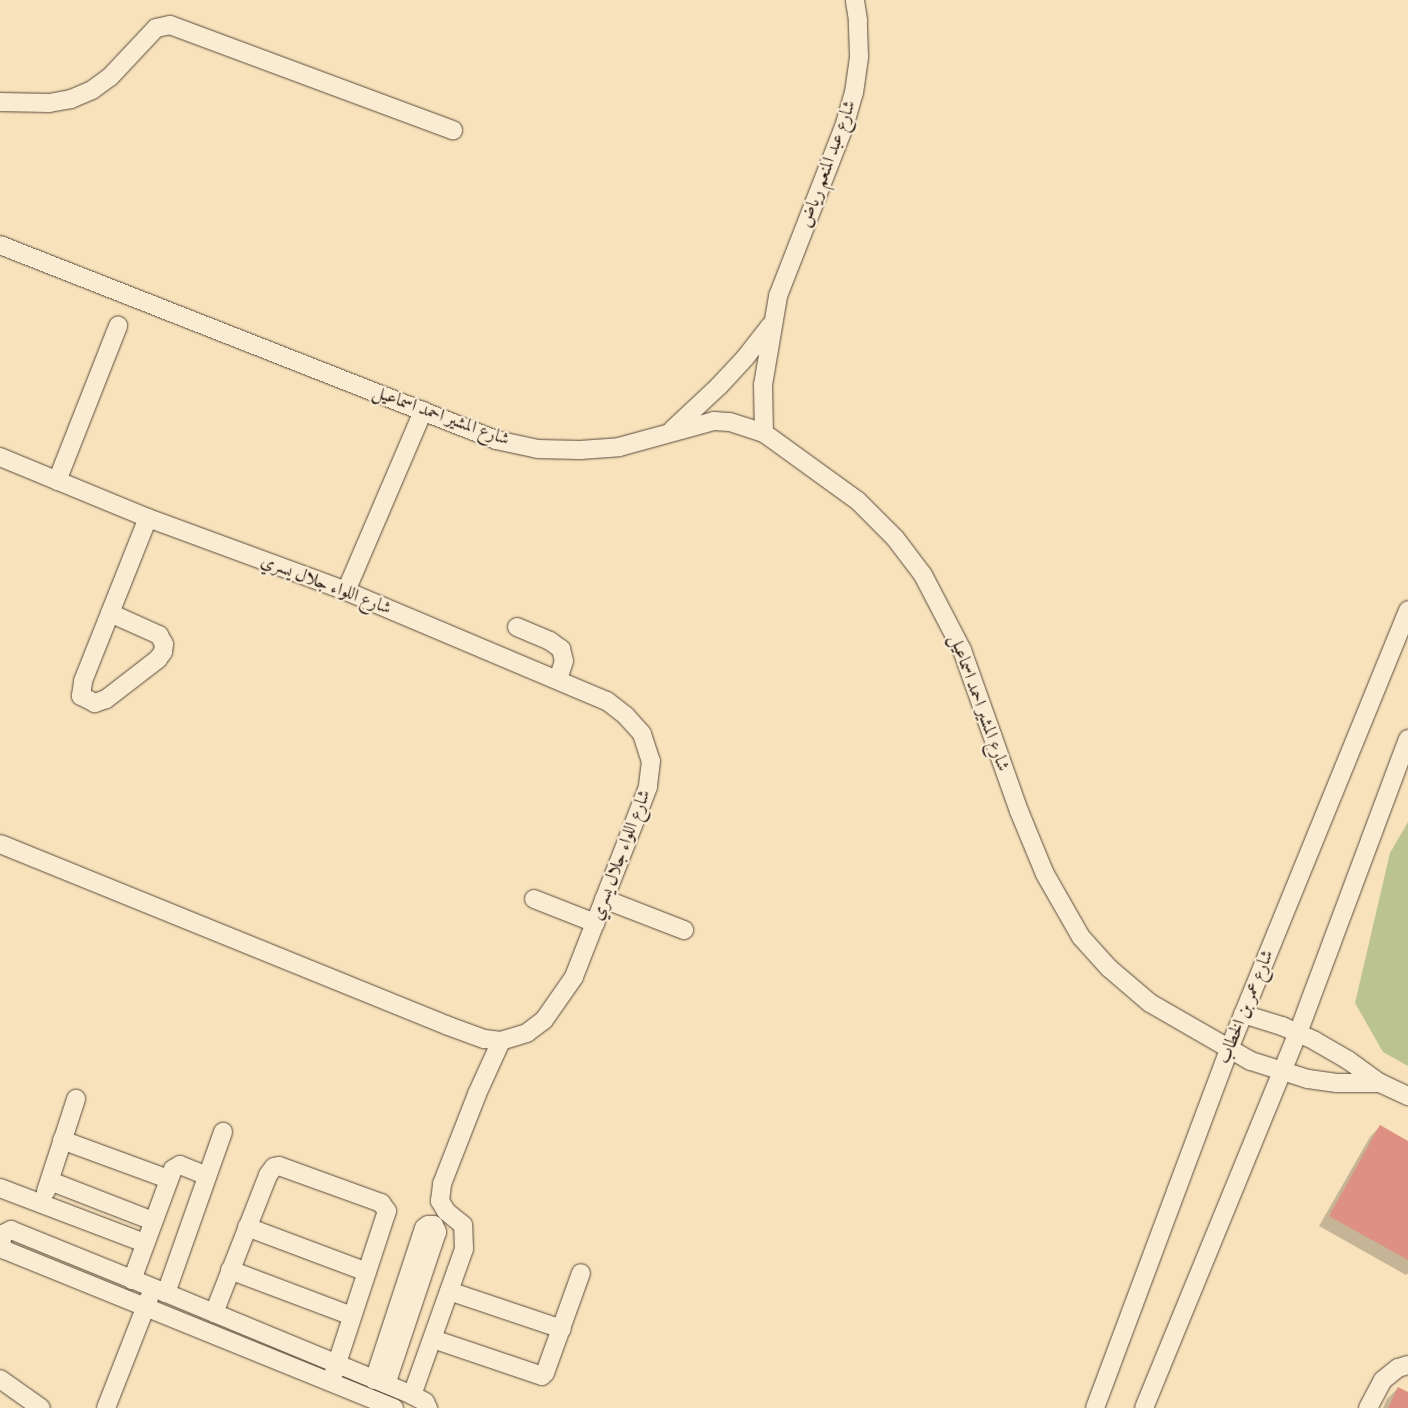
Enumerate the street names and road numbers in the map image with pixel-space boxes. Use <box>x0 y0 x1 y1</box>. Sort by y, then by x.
street label: شارع عبد المنعم رياض <box>795 97 861 231</box>
street label: شارع المشير احمد اسماعيل <box>370 381 512 451</box>
street label: شارع اللواء جلال يسري <box>258 550 394 620</box>
street label: شارع المشير احمد اسماعيل <box>944 632 1014 774</box>
street label: شارع اللواء جلال يسري <box>586 787 656 923</box>
street label: شارع عمر بن الخطاب <box>1213 947 1279 1067</box>

